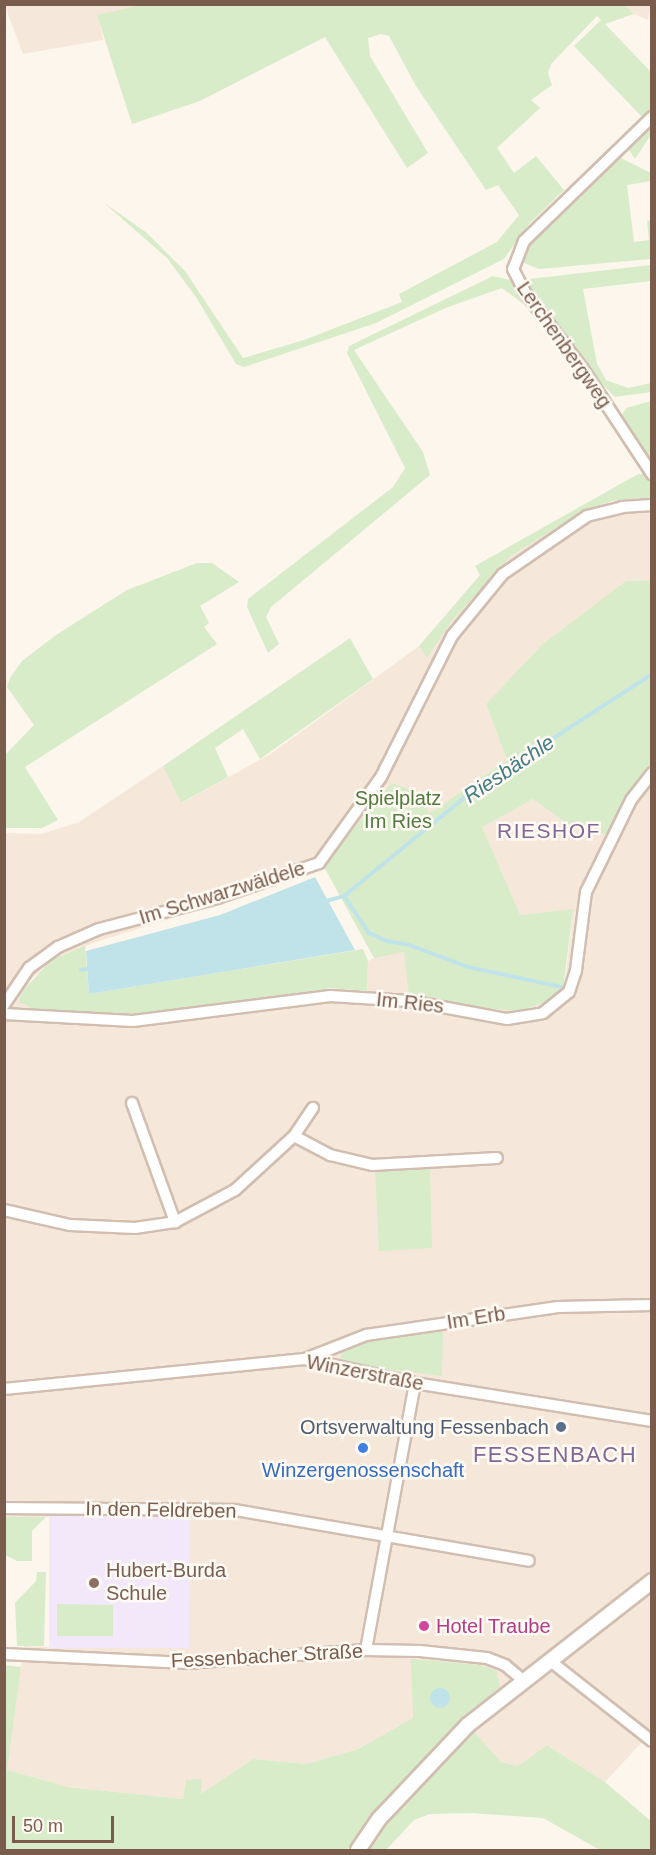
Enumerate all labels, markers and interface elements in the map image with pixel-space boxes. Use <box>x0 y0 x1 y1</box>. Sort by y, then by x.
street label: Lerchenbergweg <box>511 277 617 413</box>
water label: Riesbächle <box>459 730 559 808</box>
park label: Spielplatz Im Ries <box>355 786 441 833</box>
district label: RIESHOF <box>497 818 601 844</box>
street label: Im Schwarzwäldele <box>136 856 308 930</box>
street label: Im Ries <box>375 988 445 1018</box>
street label: Im Erb <box>445 1302 507 1334</box>
street label: Winzerstraße <box>304 1350 426 1396</box>
place label: Ortsverwaltung Fessenbach <box>300 1415 549 1439</box>
marker: Ortsverwaltung Fessenbach <box>554 1420 568 1434</box>
marker: Winzergenossenschaft <box>356 1441 370 1455</box>
district label: FESSENBACH <box>473 1442 637 1468</box>
place label: Winzergenossenschaft <box>262 1458 464 1482</box>
street label: In den Feldreben <box>85 1497 237 1523</box>
place label: Hubert-Burda Schule <box>106 1559 226 1606</box>
marker: Hubert-Burda Schule <box>87 1576 101 1590</box>
place label: Hotel Traube <box>436 1614 551 1638</box>
marker: Hotel Traube <box>417 1619 431 1633</box>
street label: Fessenbacher Straße <box>170 1639 364 1673</box>
scale bar <box>15 1804 117 1842</box>
text: 50 m <box>23 1816 63 1836</box>

